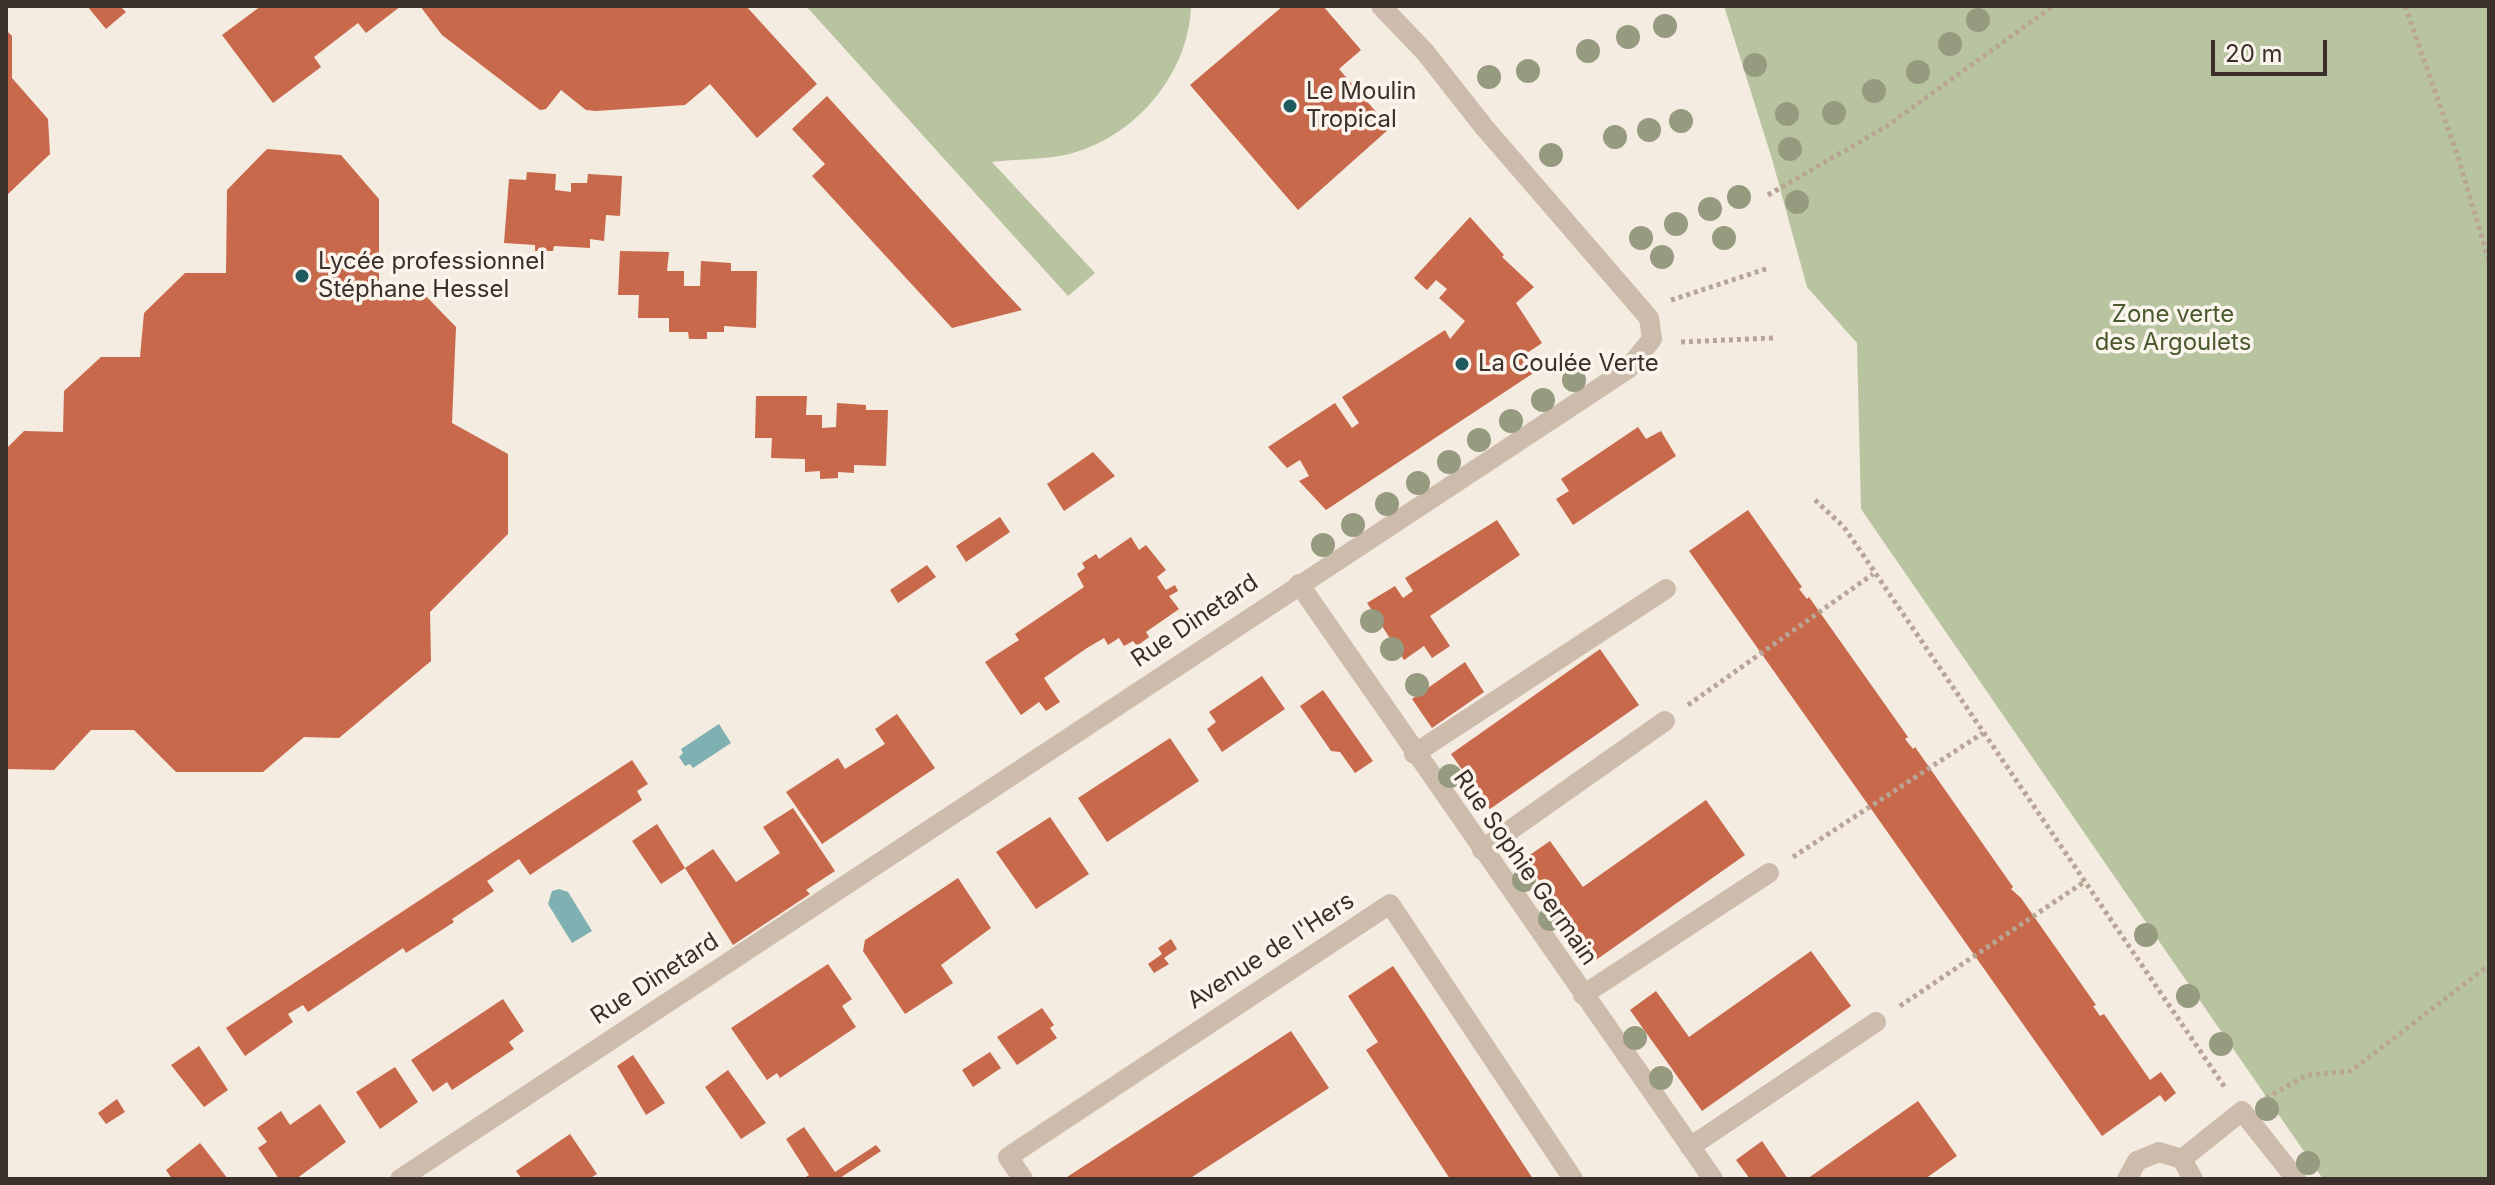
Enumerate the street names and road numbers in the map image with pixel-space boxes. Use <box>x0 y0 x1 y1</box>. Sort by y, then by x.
street label: Rue Dinetard <box>1126 568 1264 674</box>
street label: Rue Sophie Germain <box>1447 765 1603 971</box>
street label: Avenue de l'Hers <box>1182 886 1360 1016</box>
street label: Rue Dinetard <box>586 927 724 1031</box>

